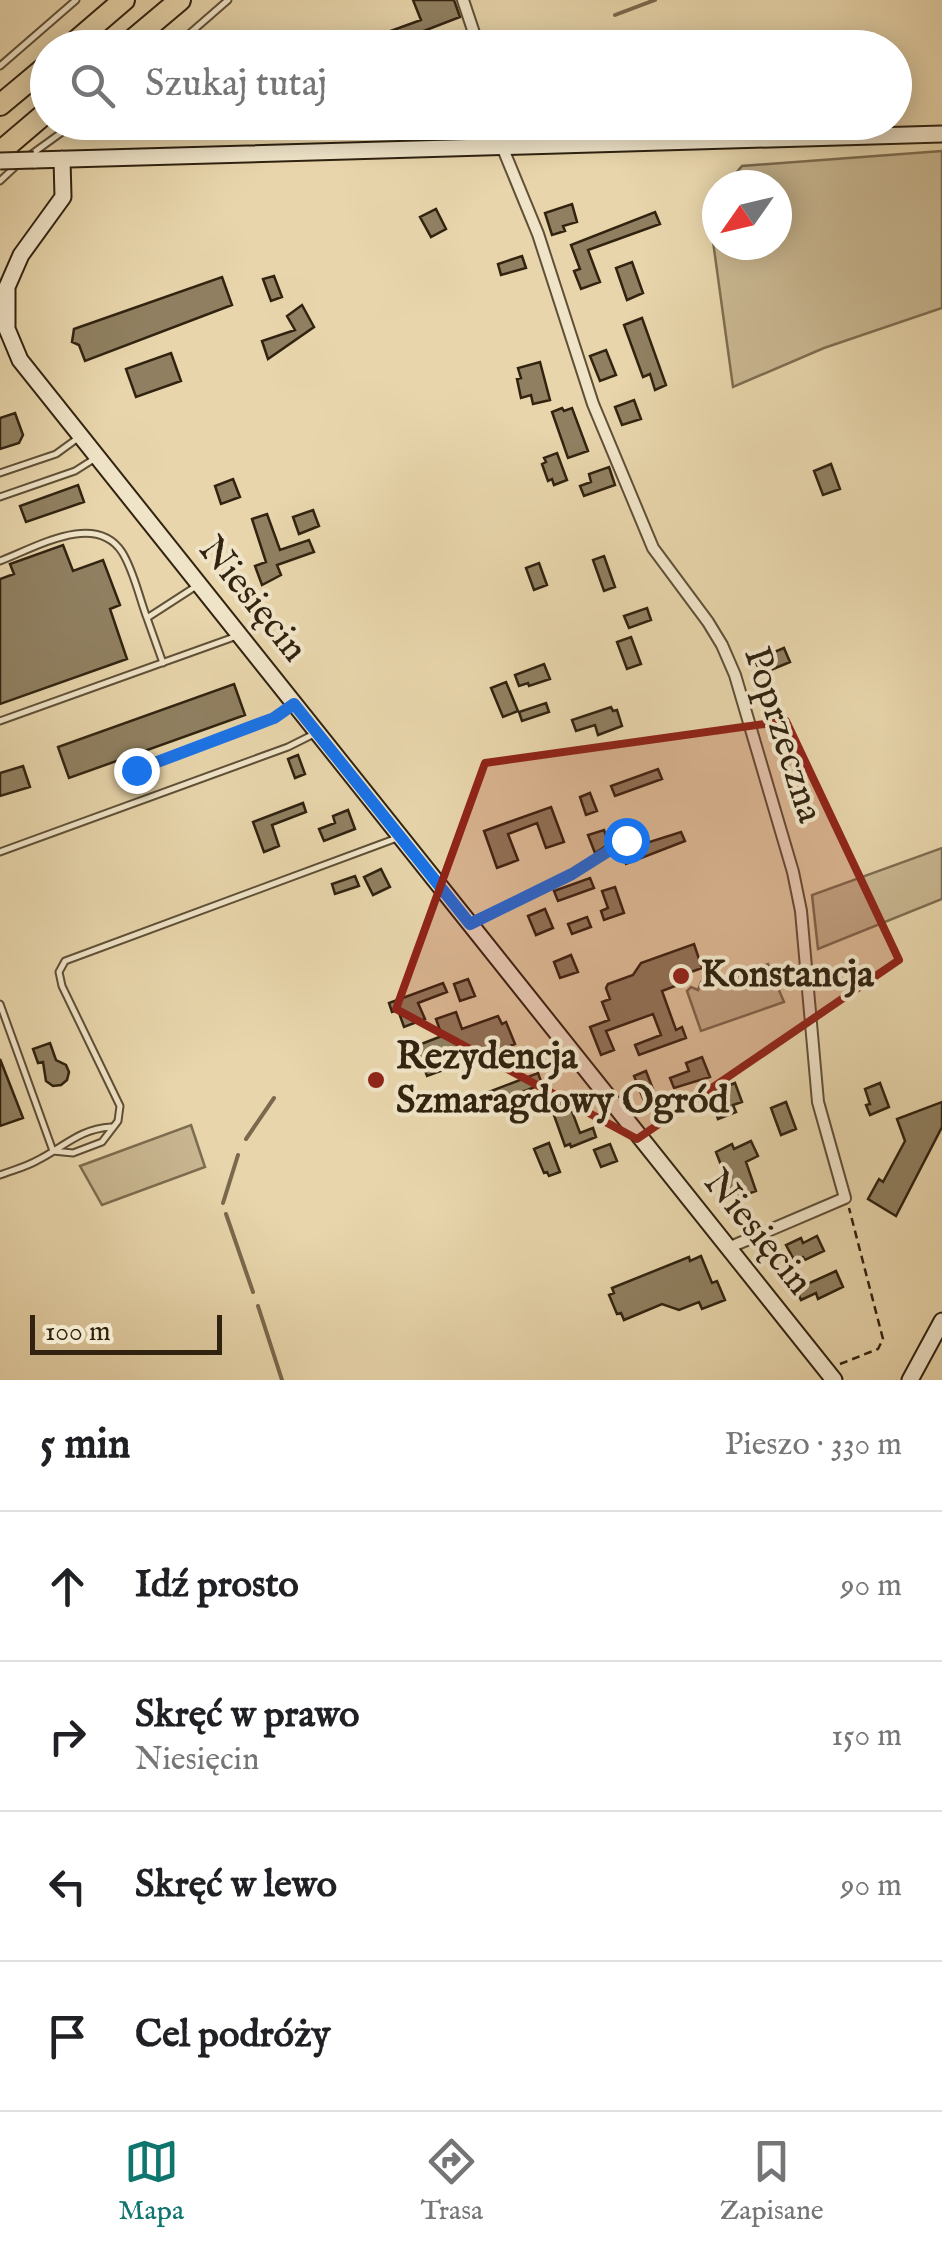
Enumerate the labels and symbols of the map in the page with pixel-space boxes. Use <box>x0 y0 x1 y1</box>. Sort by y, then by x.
north arrow <box>702 170 792 260</box>
street label: Niesięcin <box>187 528 317 672</box>
street label: Poprzeczna <box>731 641 833 829</box>
route end <box>114 748 160 794</box>
route start <box>604 818 650 864</box>
place label: Konstancja <box>701 952 874 1000</box>
marker: Konstancja <box>670 965 692 987</box>
place label: Rezydencja Szmaragdowy Ogród <box>396 1034 729 1126</box>
marker: Rezydencja Szmaragdowy Ogród <box>365 1069 387 1091</box>
street label: Niesięcin <box>692 1161 822 1305</box>
scale bar <box>30 1310 222 1354</box>

